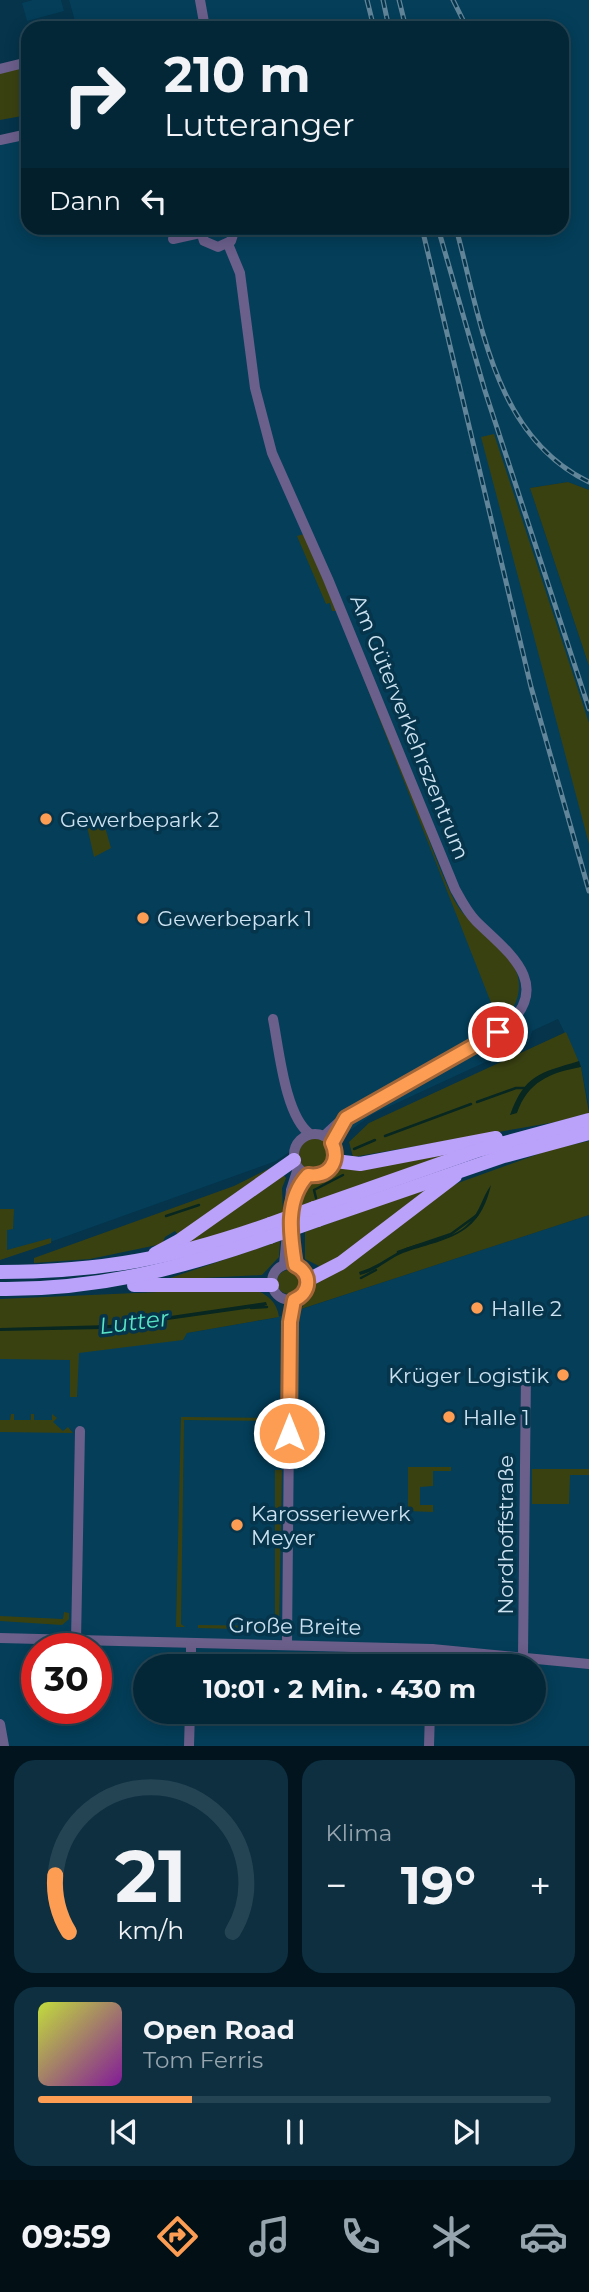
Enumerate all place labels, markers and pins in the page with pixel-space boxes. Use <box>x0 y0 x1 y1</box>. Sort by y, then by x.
place label: Gewerbepark 2 <box>60 807 220 832</box>
marker: Gewerbepark 2 <box>38 811 54 827</box>
place label: Gewerbepark 1 <box>157 906 312 931</box>
marker: Gewerbepark 1 <box>135 910 151 926</box>
pin <box>468 1002 528 1062</box>
place label: Halle 2 <box>491 1296 562 1321</box>
marker: Halle 2 <box>469 1300 485 1316</box>
place label: Krüger Logistik <box>388 1363 549 1388</box>
marker: Krüger Logistik <box>555 1367 571 1383</box>
place label: Halle 1 <box>463 1405 530 1430</box>
marker: Halle 1 <box>441 1409 457 1425</box>
place label: Karosseriewerk Meyer <box>251 1501 411 1550</box>
marker: Karosseriewerk Meyer <box>229 1517 245 1533</box>

